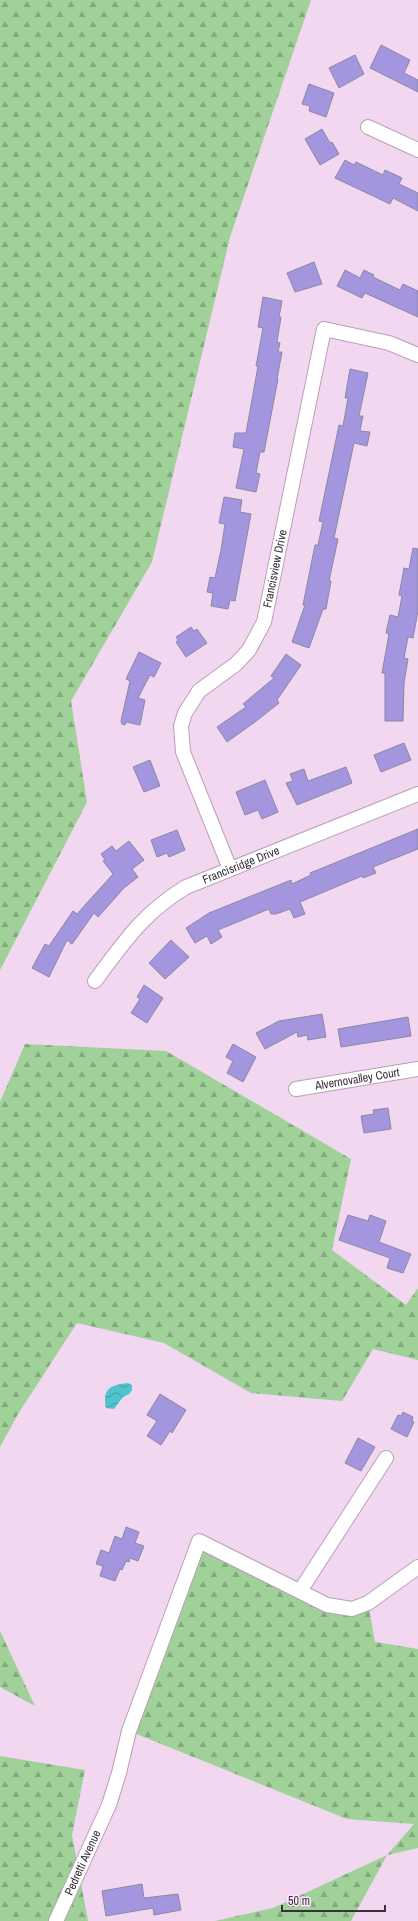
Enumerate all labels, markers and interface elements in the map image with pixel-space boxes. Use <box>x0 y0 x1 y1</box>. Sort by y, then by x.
street label: Francisview Drive <box>259 528 291 609</box>
street label: Francisridge Drive <box>200 842 282 888</box>
street label: Alvernovalley Court <box>313 1064 401 1094</box>
street label: Pedretti Avenue <box>61 1828 104 1898</box>
scale bar <box>282 1887 385 1913</box>
text: 50 m <box>288 1893 310 1909</box>

